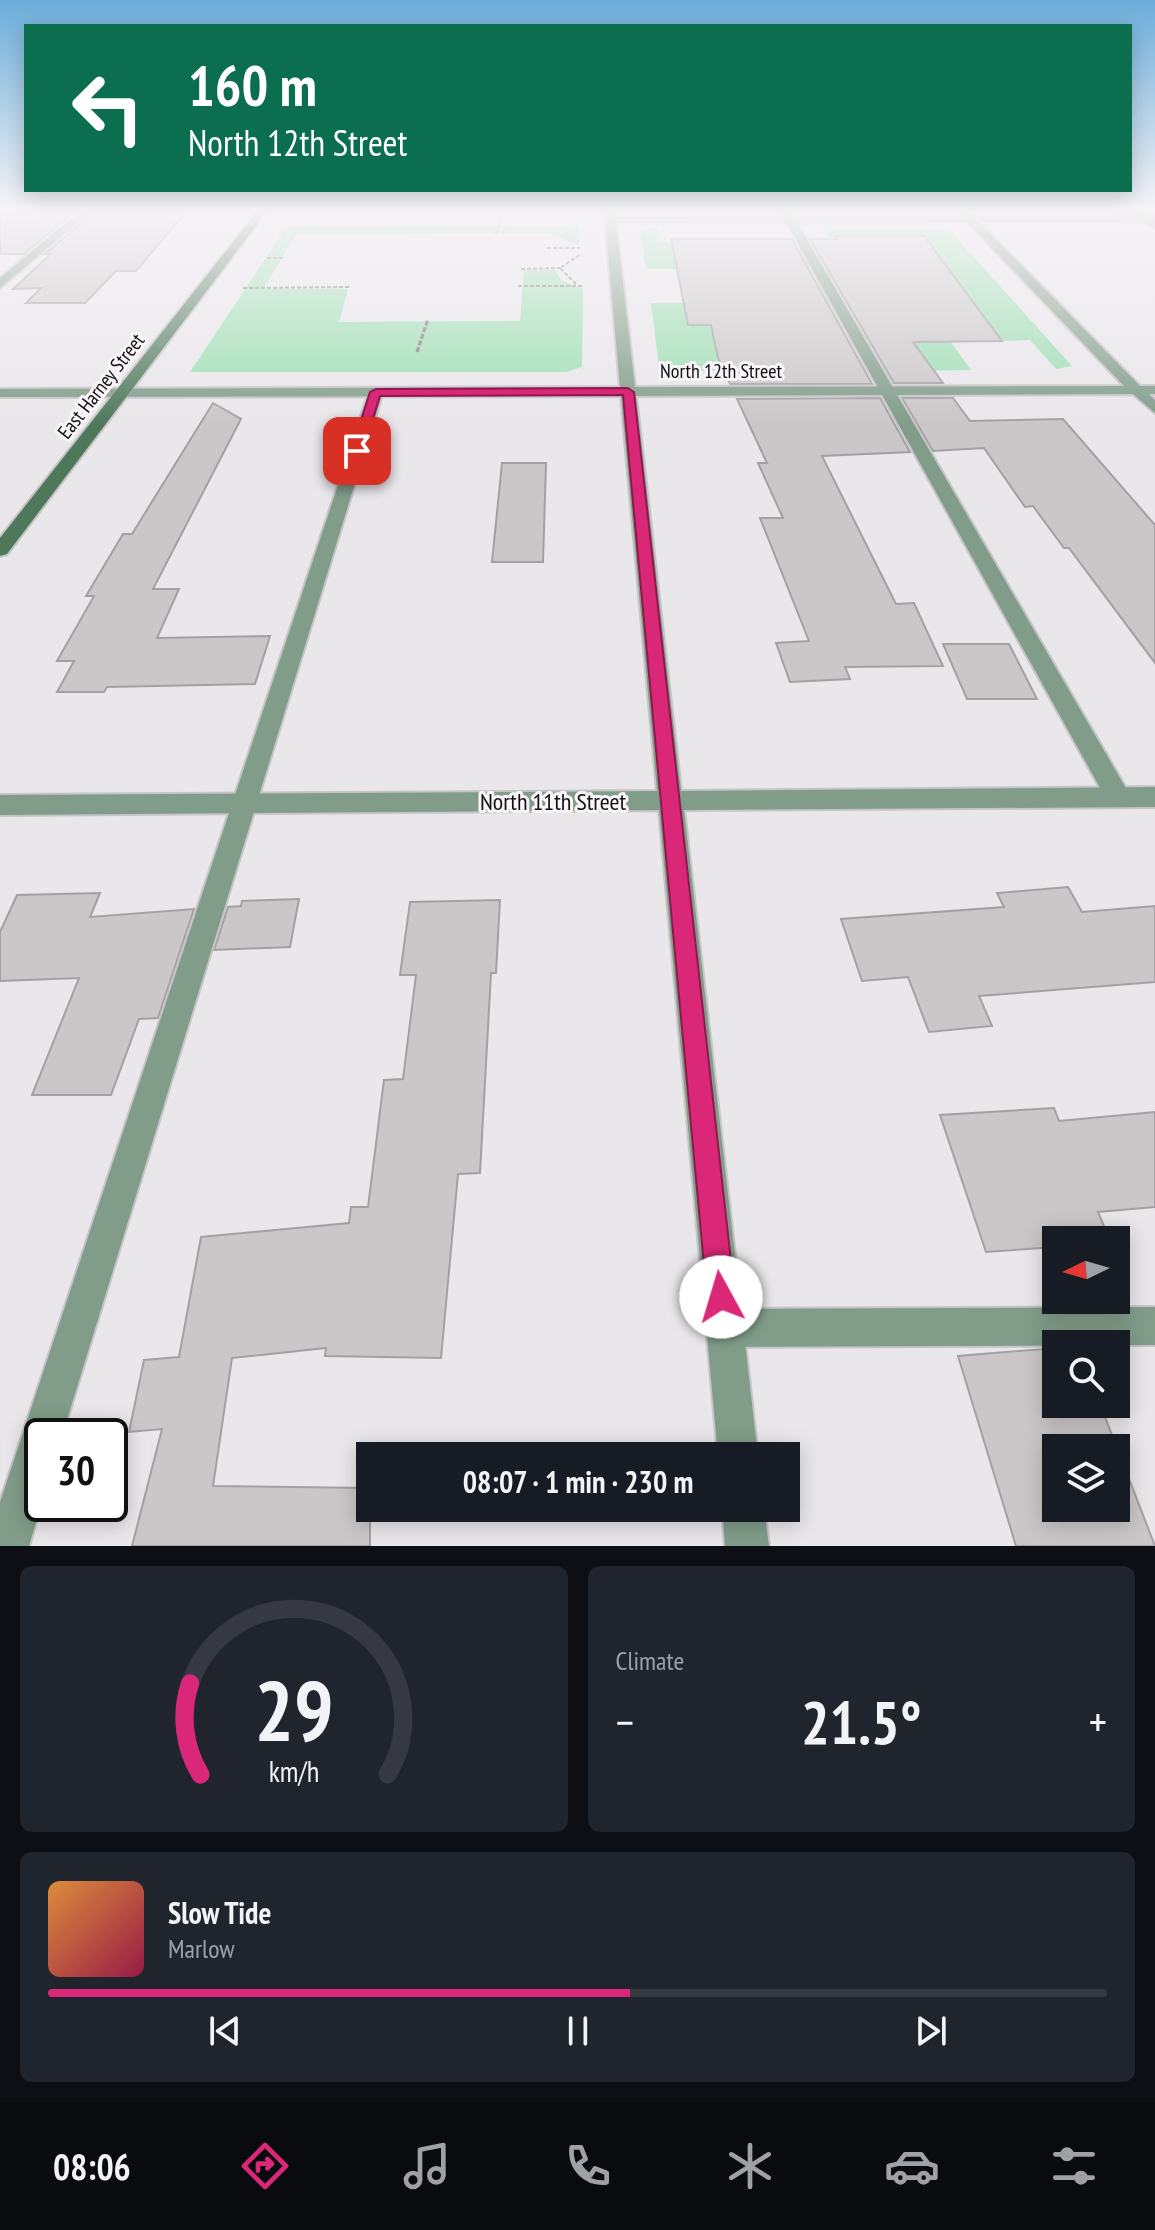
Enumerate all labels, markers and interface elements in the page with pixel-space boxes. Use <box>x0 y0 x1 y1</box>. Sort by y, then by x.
text: 160 m <box>188 49 317 121</box>
icon: left <box>56 56 160 160</box>
text: North 12th Street <box>188 119 407 166</box>
street label: East Harney Street <box>52 328 151 444</box>
street label: North 12th Street <box>660 358 782 384</box>
pin <box>323 417 391 485</box>
icon: arrive <box>335 429 379 473</box>
street label: North 11th Street <box>480 786 626 817</box>
north arrow <box>1042 1226 1130 1314</box>
map controls <box>1042 1226 1130 1522</box>
position arrow <box>679 1255 763 1339</box>
button: search <box>1042 1330 1130 1418</box>
speed limit sign: 30 <box>24 1418 128 1522</box>
button: layers <box>1042 1434 1130 1522</box>
text: 08:07 · 1 min · 230 m <box>463 1462 693 1501</box>
text: Climate <box>616 1644 684 1677</box>
text: 29 <box>254 1656 334 1764</box>
text: 21.5° <box>801 1683 922 1761</box>
text: − <box>616 1693 634 1750</box>
text: + <box>1089 1693 1107 1750</box>
text: km/h <box>268 1753 319 1790</box>
text: Slow Tide <box>168 1893 271 1932</box>
text: Marlow <box>168 1932 234 1965</box>
icon: previous <box>203 2009 247 2053</box>
icon: pause <box>556 2009 600 2053</box>
icon: next <box>909 2009 953 2053</box>
icon: directions <box>237 2138 293 2194</box>
icon: music <box>399 2138 455 2194</box>
icon: phone <box>560 2138 616 2194</box>
icon: climate <box>722 2138 778 2194</box>
icon: car <box>884 2138 940 2194</box>
icon: filters <box>1046 2138 1102 2194</box>
text: 08:06 <box>53 2143 131 2190</box>

